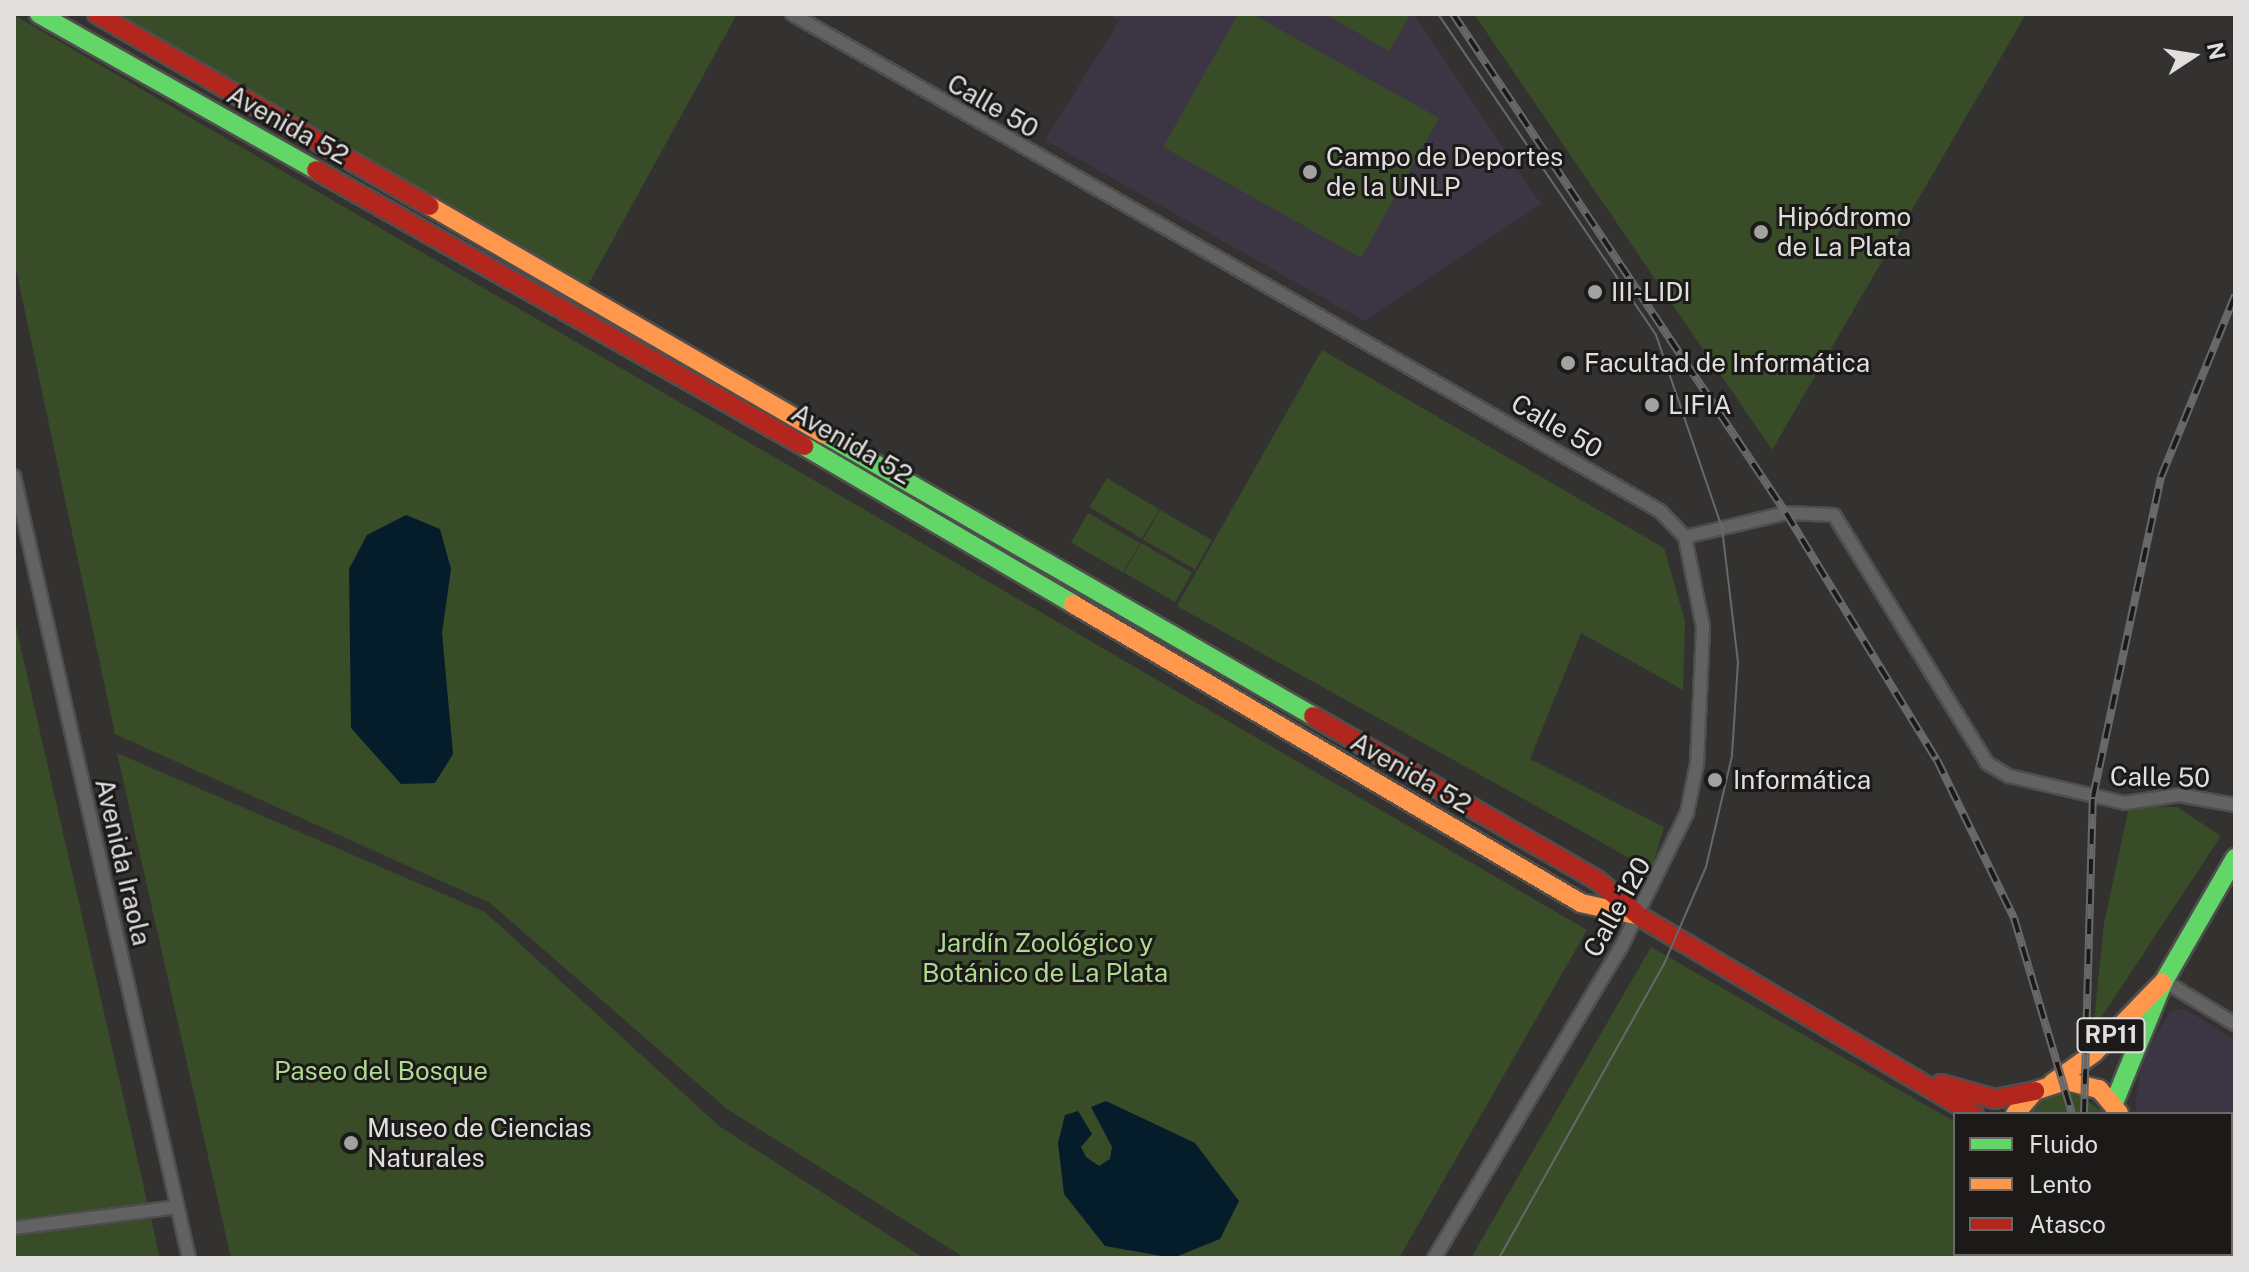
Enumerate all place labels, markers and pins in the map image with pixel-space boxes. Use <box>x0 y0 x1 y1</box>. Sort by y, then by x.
place label: Campo de Deportes de la UNLP <box>1326 141 1564 202</box>
marker: Campo de Deportes de la UNLP <box>1301 163 1319 181</box>
place label: Hipódromo de La Plata <box>1777 201 1911 262</box>
marker: Hipódromo de La Plata <box>1752 223 1770 241</box>
place label: III-LIDI <box>1611 276 1691 308</box>
marker: III-LIDI <box>1586 283 1604 301</box>
place label: Facultad de Informática <box>1584 347 1871 379</box>
marker: Facultad de Informática <box>1559 354 1577 372</box>
place label: LIFIA <box>1668 389 1732 421</box>
marker: LIFIA <box>1643 396 1661 414</box>
place label: Informática <box>1733 764 1871 796</box>
marker: Informática <box>1704 769 1726 791</box>
place label: Museo de Ciencias Naturales <box>367 1112 592 1174</box>
marker: Museo de Ciencias Naturales <box>342 1134 360 1152</box>

